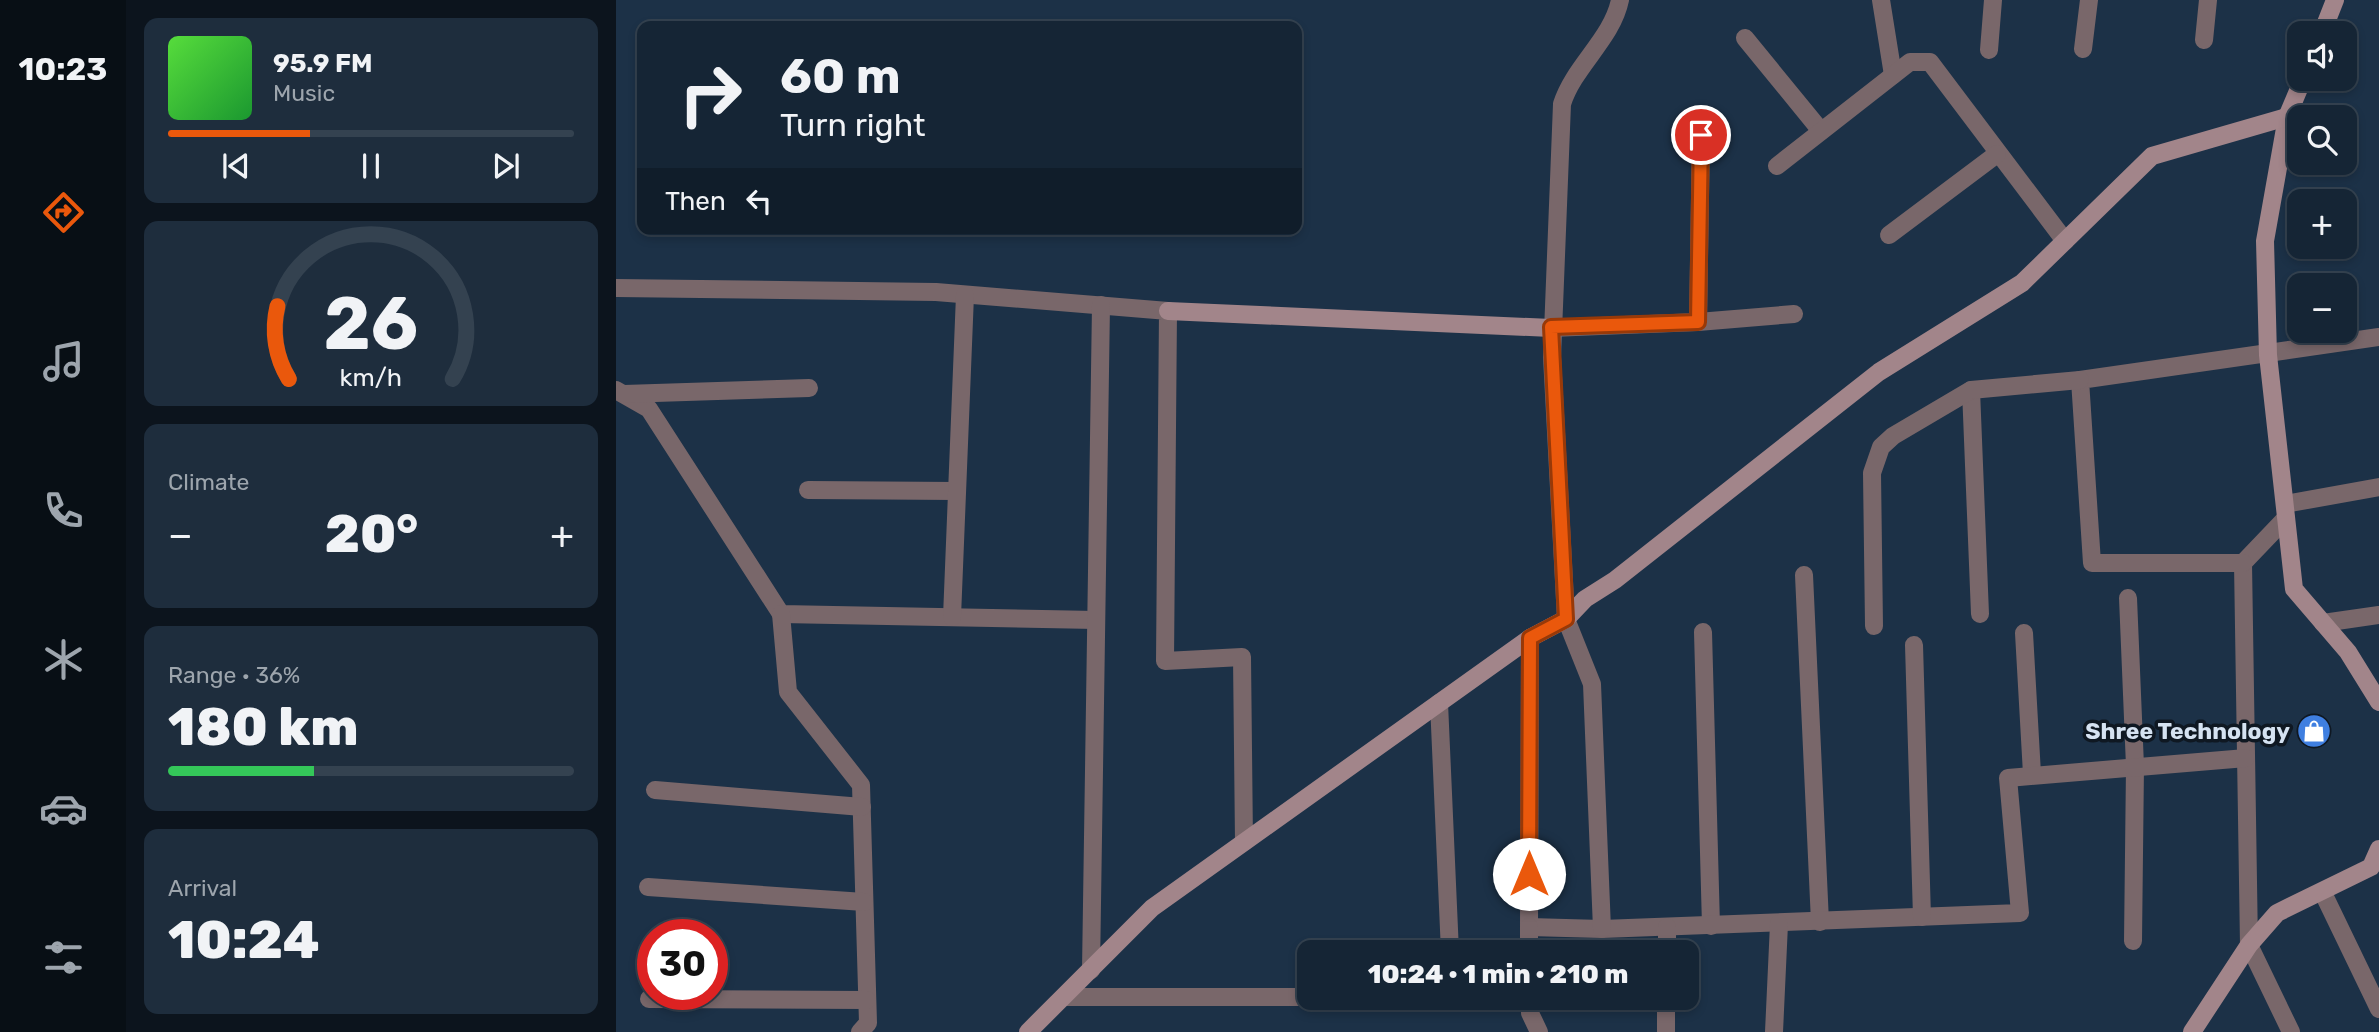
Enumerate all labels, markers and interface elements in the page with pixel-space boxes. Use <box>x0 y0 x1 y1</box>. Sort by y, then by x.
map controls <box>2287 21 2357 343</box>
button: sound <box>2287 21 2357 91</box>
text: 60 m <box>780 47 901 105</box>
text: 95.9 FM <box>273 48 373 79</box>
icon: right <box>665 49 756 140</box>
text: 10:23 <box>19 50 107 88</box>
text: Music <box>273 79 335 107</box>
pin <box>1671 105 1731 165</box>
button: search <box>2287 105 2357 175</box>
text: Turn right <box>780 106 925 144</box>
icon: arrive <box>1682 116 1720 154</box>
icon: previous <box>217 147 255 185</box>
icon: pause <box>352 147 390 185</box>
icon: next <box>487 147 525 185</box>
icon: left <box>740 182 778 220</box>
text: Then <box>665 186 726 217</box>
icon: directions <box>39 188 88 237</box>
button: + <box>2287 189 2357 259</box>
button: − <box>2287 273 2357 343</box>
text: 26 <box>324 282 418 368</box>
icon: music <box>39 337 88 386</box>
text: km/h <box>340 363 402 392</box>
text: Climate <box>168 468 249 496</box>
icon: phone <box>39 486 88 535</box>
text: 20° <box>325 503 418 565</box>
text: − <box>168 512 193 558</box>
text: + <box>550 512 574 558</box>
icon: climate <box>39 635 88 684</box>
text: Range · 36% <box>168 661 300 689</box>
text: 180 km <box>168 696 358 758</box>
shop icon: Shree Technology <box>2295 712 2333 750</box>
place label: Shree Technology <box>2085 717 2290 745</box>
icon: car <box>39 784 88 833</box>
position arrow <box>1492 837 1566 911</box>
text: Arrival <box>168 874 237 902</box>
text: 10:24 <box>168 909 320 971</box>
speed limit sign: 30 <box>637 919 728 1010</box>
icon: filters <box>39 933 88 982</box>
text: 10:24 · 1 min · 210 m <box>1368 959 1628 990</box>

